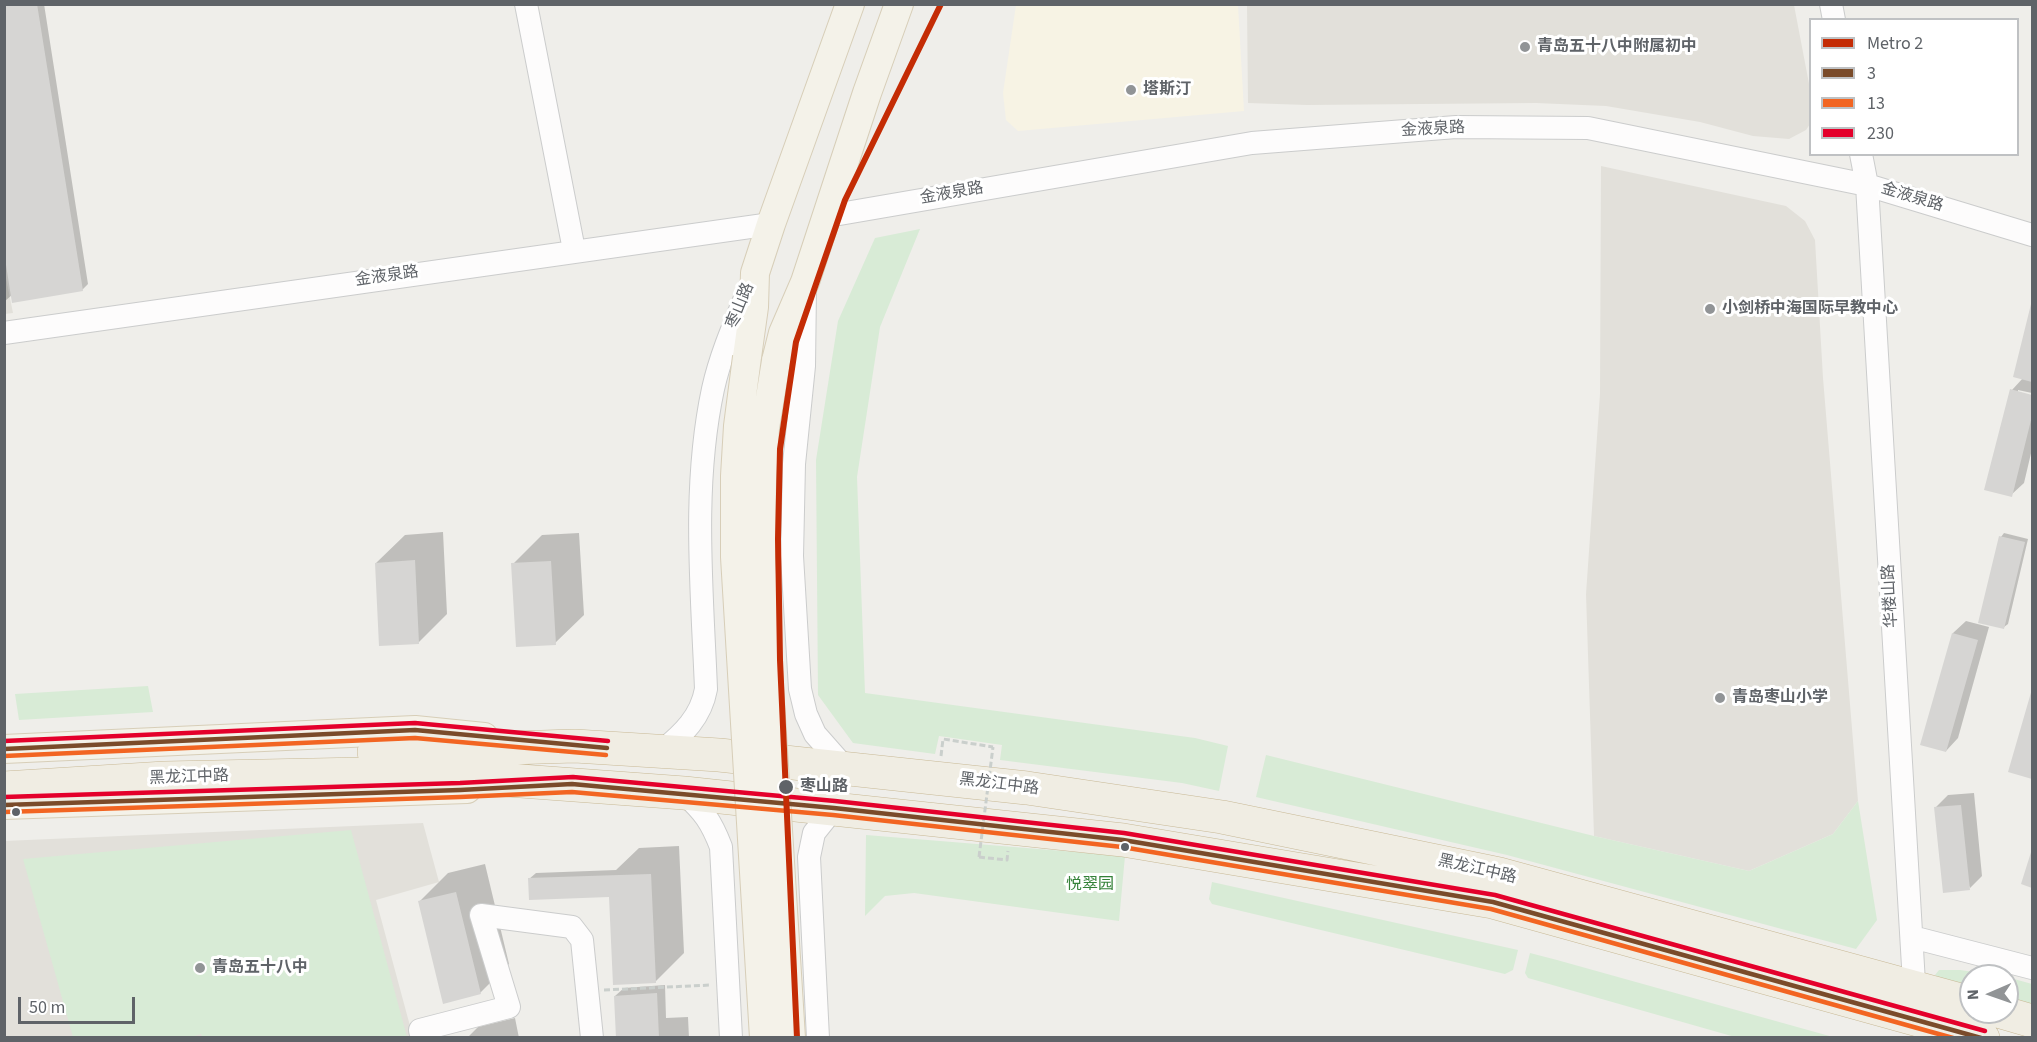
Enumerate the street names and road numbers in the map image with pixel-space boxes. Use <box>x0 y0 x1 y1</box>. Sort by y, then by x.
street label: 金液泉路 <box>1401 119 1465 141</box>
street label: 金液泉路 <box>919 179 985 209</box>
street label: 金液泉路 <box>1879 179 1945 217</box>
street label: 金液泉路 <box>354 263 420 291</box>
street label: 枣山路 <box>723 280 759 332</box>
street label: 华楼山路 <box>1880 564 1902 628</box>
street label: 黑龙江中路 <box>149 767 229 789</box>
street label: 黑龙江中路 <box>958 771 1040 799</box>
street label: 黑龙江中路 <box>1436 852 1518 888</box>

